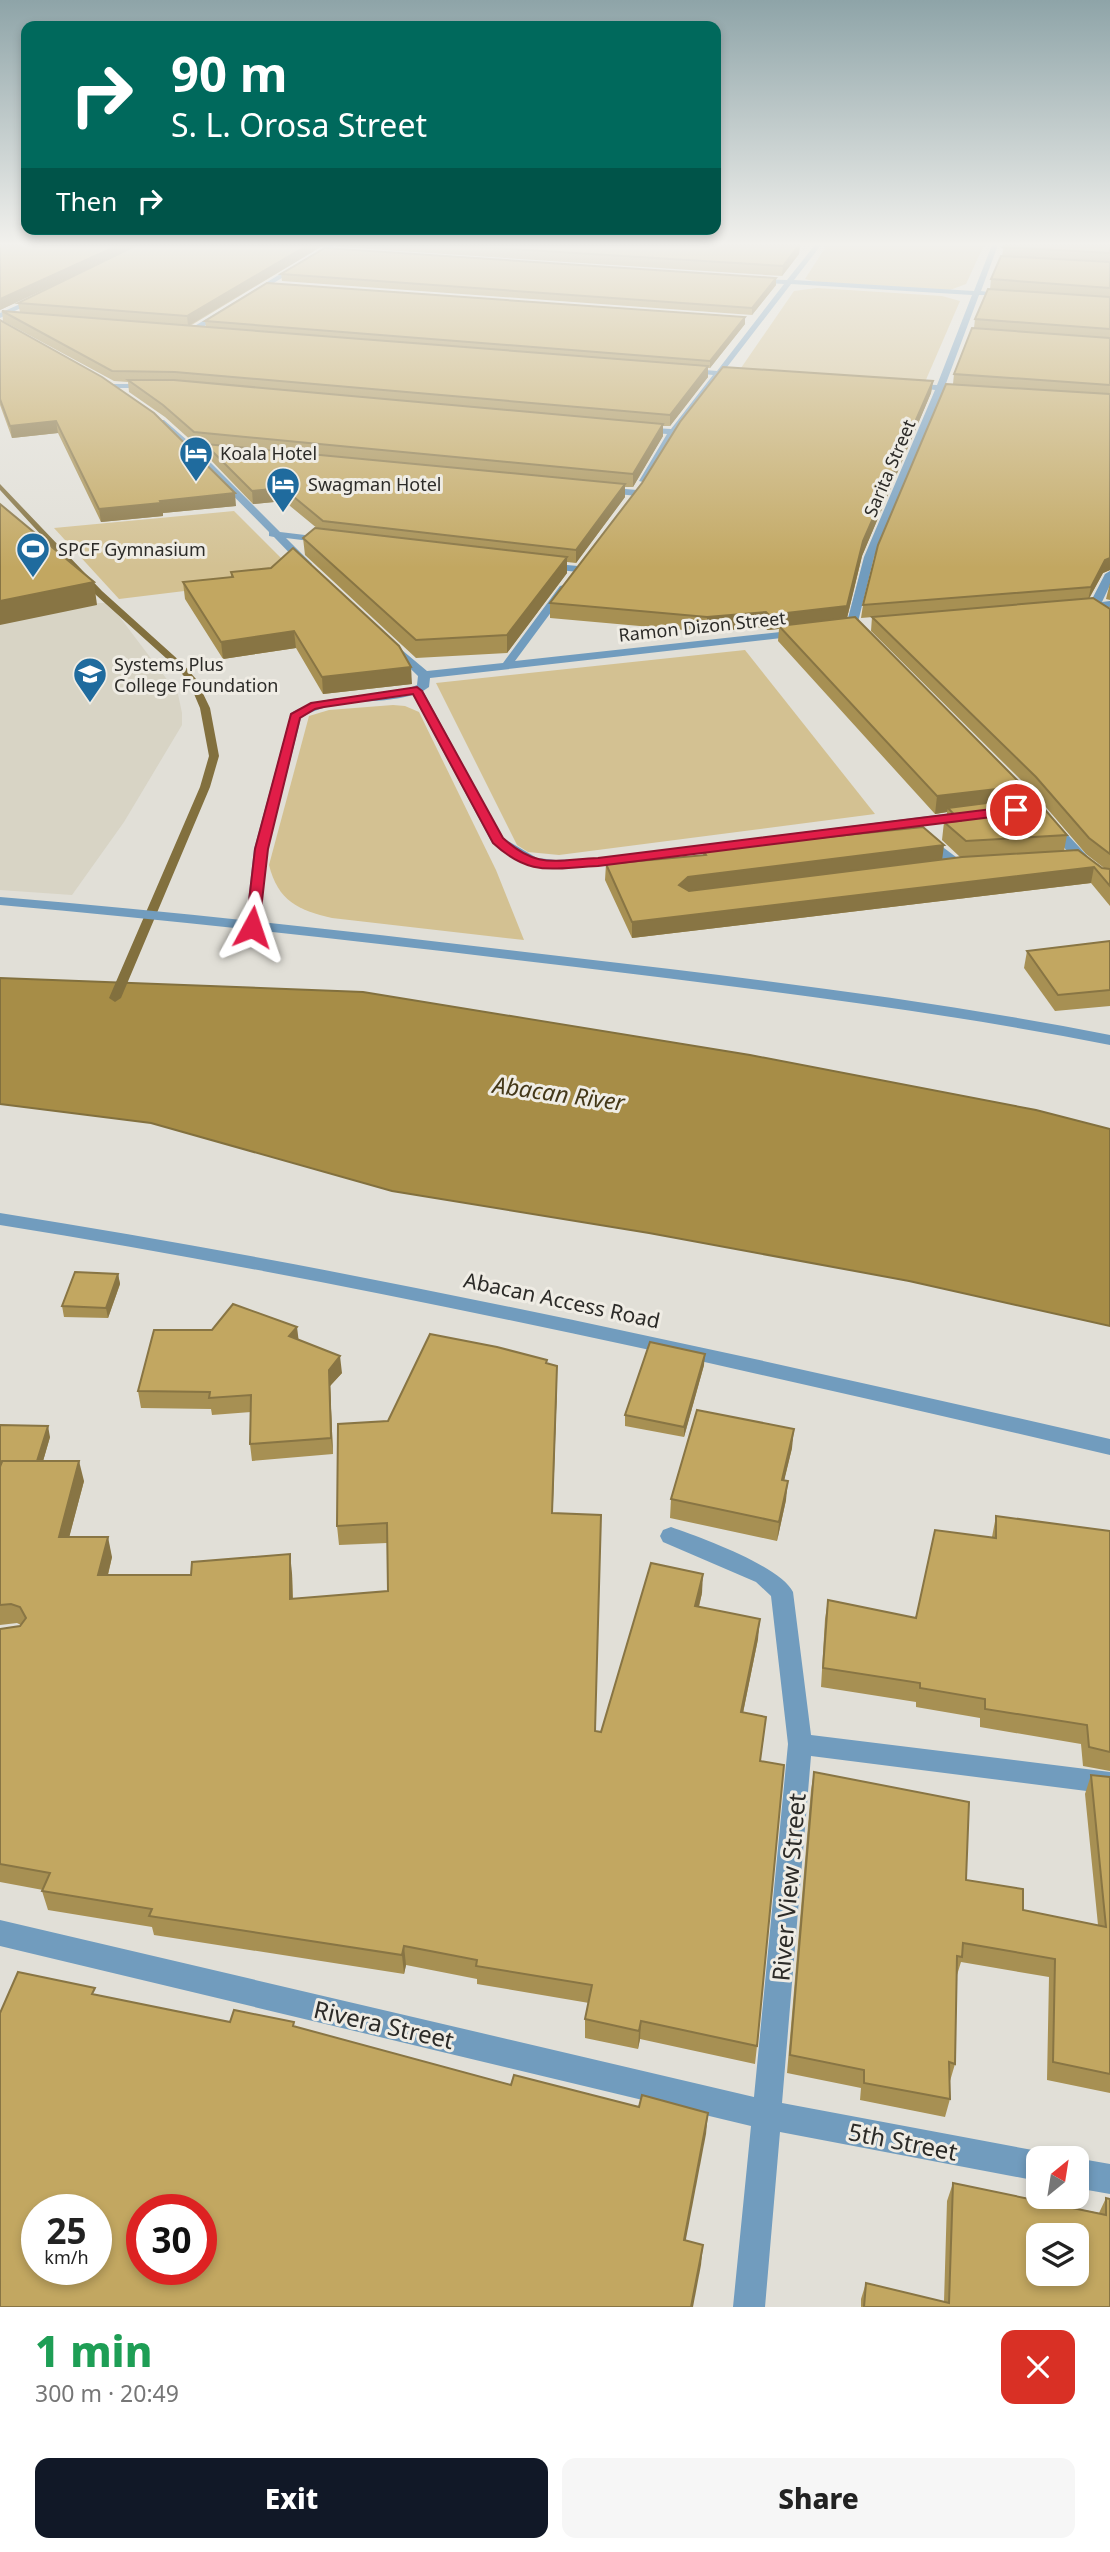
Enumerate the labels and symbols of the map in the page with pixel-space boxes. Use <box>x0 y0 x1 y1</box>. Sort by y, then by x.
street label: Sarita Street <box>858 415 920 520</box>
hotel icon: Koala Hotel <box>177 434 215 483</box>
place label: Koala Hotel <box>220 441 317 465</box>
hotel icon: Swagman Hotel <box>264 465 302 514</box>
place label: Swagman Hotel <box>308 472 441 496</box>
sports icon: SPCF Gymnasium <box>14 530 52 579</box>
place label: SPCF Gymnasium <box>58 537 206 561</box>
street label: Ramon Dizon Street <box>617 605 787 647</box>
place label: Systems Plus College Foundation <box>114 652 278 697</box>
school or university icon: Systems Plus College Foundation <box>71 655 109 704</box>
pin <box>986 780 1046 840</box>
position arrow <box>215 890 289 964</box>
water label: Abacan River <box>489 1068 628 1118</box>
street label: Abacan Access Road <box>461 1266 663 1334</box>
street label: River View Street <box>763 1791 813 1982</box>
street label: Rivera Street <box>311 1992 458 2056</box>
street label: 5th Street <box>846 2114 961 2168</box>
north arrow <box>1026 2146 1088 2208</box>
speed limit sign: 30 <box>126 2194 217 2285</box>

